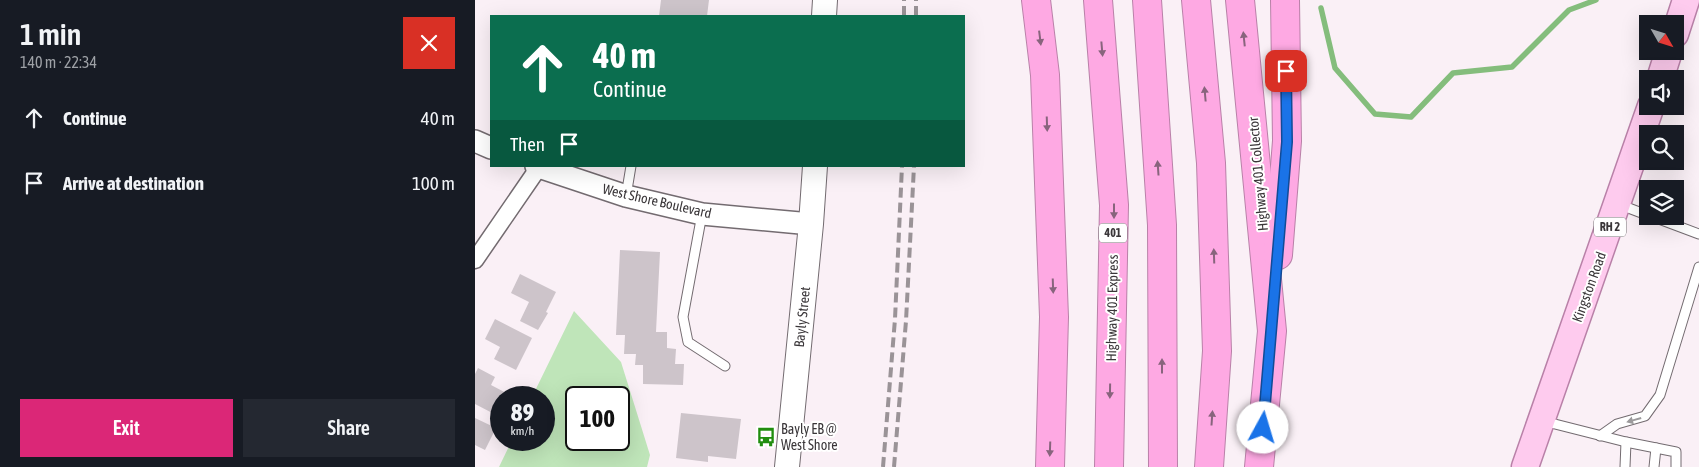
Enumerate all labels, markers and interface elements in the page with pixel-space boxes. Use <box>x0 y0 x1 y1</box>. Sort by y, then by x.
north arrow <box>1639 15 1684 60</box>
map controls <box>1639 15 1684 225</box>
text: 1 min <box>20 17 81 51</box>
button: close <box>403 17 455 69</box>
one-way arrow <box>1036 30 1044 46</box>
one-way arrow <box>1240 31 1248 47</box>
icon: ahead <box>510 35 575 100</box>
text: 40 m <box>593 35 656 75</box>
one-way arrow <box>1098 41 1106 57</box>
pin <box>1265 50 1307 92</box>
text: 140 m · 22:34 <box>20 53 97 71</box>
icon: arrive <box>1272 57 1300 85</box>
button: sound <box>1639 70 1684 115</box>
text: Continue <box>593 76 667 102</box>
one-way arrow <box>1200 86 1208 102</box>
icon: ahead <box>20 104 48 132</box>
text: Continue <box>63 107 127 129</box>
text: 40 m <box>421 107 455 129</box>
street label: Highway 401 Collector <box>1245 115 1271 232</box>
one-way arrow <box>1043 116 1051 132</box>
button: search <box>1639 125 1684 170</box>
icon: arrive <box>555 130 583 158</box>
text: Then <box>510 133 545 155</box>
one-way arrow <box>1154 160 1162 176</box>
icon: arrive <box>20 169 48 197</box>
text: Arrive at destination <box>63 172 204 194</box>
text: 100 m <box>412 172 455 194</box>
button: layers <box>1639 180 1684 225</box>
street label: West Shore Boulevard <box>601 181 713 221</box>
one-way arrow <box>1110 203 1118 219</box>
road number: RH 2 <box>1594 218 1626 236</box>
road number: 401 <box>1099 224 1127 242</box>
one-way arrow <box>1210 248 1218 264</box>
street label: Kingston Road <box>1569 250 1609 324</box>
street label: Highway 401 Express <box>1103 254 1121 362</box>
one-way arrow <box>1049 278 1057 294</box>
street label: Bayly Street <box>791 286 813 348</box>
one-way arrow <box>1158 358 1166 374</box>
one-way arrow <box>1106 383 1114 399</box>
speed limit sign: 100 <box>565 386 630 451</box>
text: 89 <box>511 398 534 426</box>
button: Exit <box>20 399 233 457</box>
button: Share <box>243 399 455 457</box>
position arrow <box>1236 401 1288 453</box>
one-way arrow <box>1208 410 1216 426</box>
one-way arrow <box>1626 416 1641 424</box>
place label: Bayly EB @ West Shore <box>781 421 838 453</box>
text: km/h <box>511 424 534 438</box>
bus stop icon: Bayly EB @ West Shore <box>755 426 777 448</box>
one-way arrow <box>1046 441 1054 457</box>

